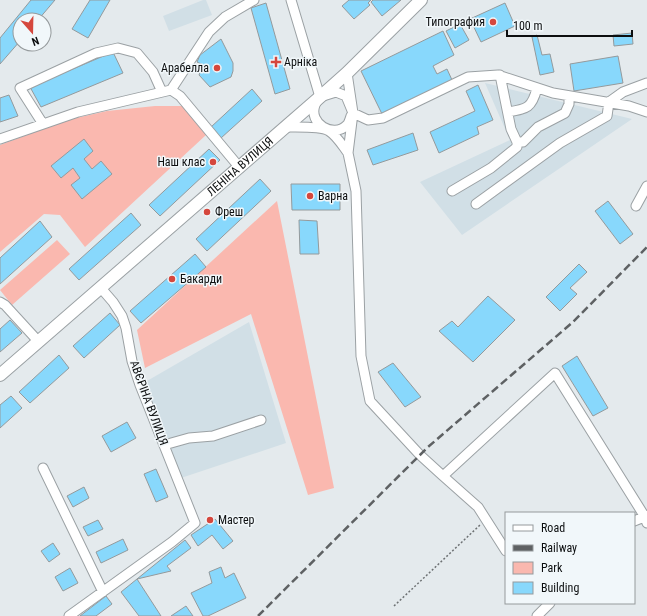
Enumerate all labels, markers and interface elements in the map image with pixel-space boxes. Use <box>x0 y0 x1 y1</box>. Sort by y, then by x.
north arrow <box>12 12 52 52</box>
scale bar <box>507 12 632 38</box>
place label: Типография <box>426 15 485 29</box>
marker: Типография <box>488 17 498 27</box>
text: 100 m <box>513 19 543 33</box>
text: N <box>30 34 41 48</box>
place label: Арніка <box>284 55 317 69</box>
marker: Арніка <box>271 57 281 67</box>
place label: Арабелла <box>161 61 209 75</box>
marker: Арабелла <box>212 63 222 73</box>
street label: ЛЕНІНА ВУЛИЦЯ <box>204 134 276 199</box>
place label: Наш клас <box>157 155 205 169</box>
marker: Наш клас <box>208 157 218 167</box>
place label: Варна <box>318 189 348 203</box>
marker: Варна <box>305 191 315 201</box>
place label: Фреш <box>215 205 243 219</box>
marker: Фреш <box>202 207 212 217</box>
place label: Бакарди <box>180 272 222 286</box>
marker: Бакарди <box>167 274 177 284</box>
street label: АВЄРІНА ВУЛИЦЯ <box>127 359 171 447</box>
legend <box>505 512 635 604</box>
place label: Мастер <box>218 513 255 527</box>
marker: Мастер <box>205 515 215 525</box>
text: Road <box>541 521 565 535</box>
text: Railway <box>541 541 577 555</box>
text: Park <box>541 561 563 575</box>
text: Building <box>541 581 579 595</box>

